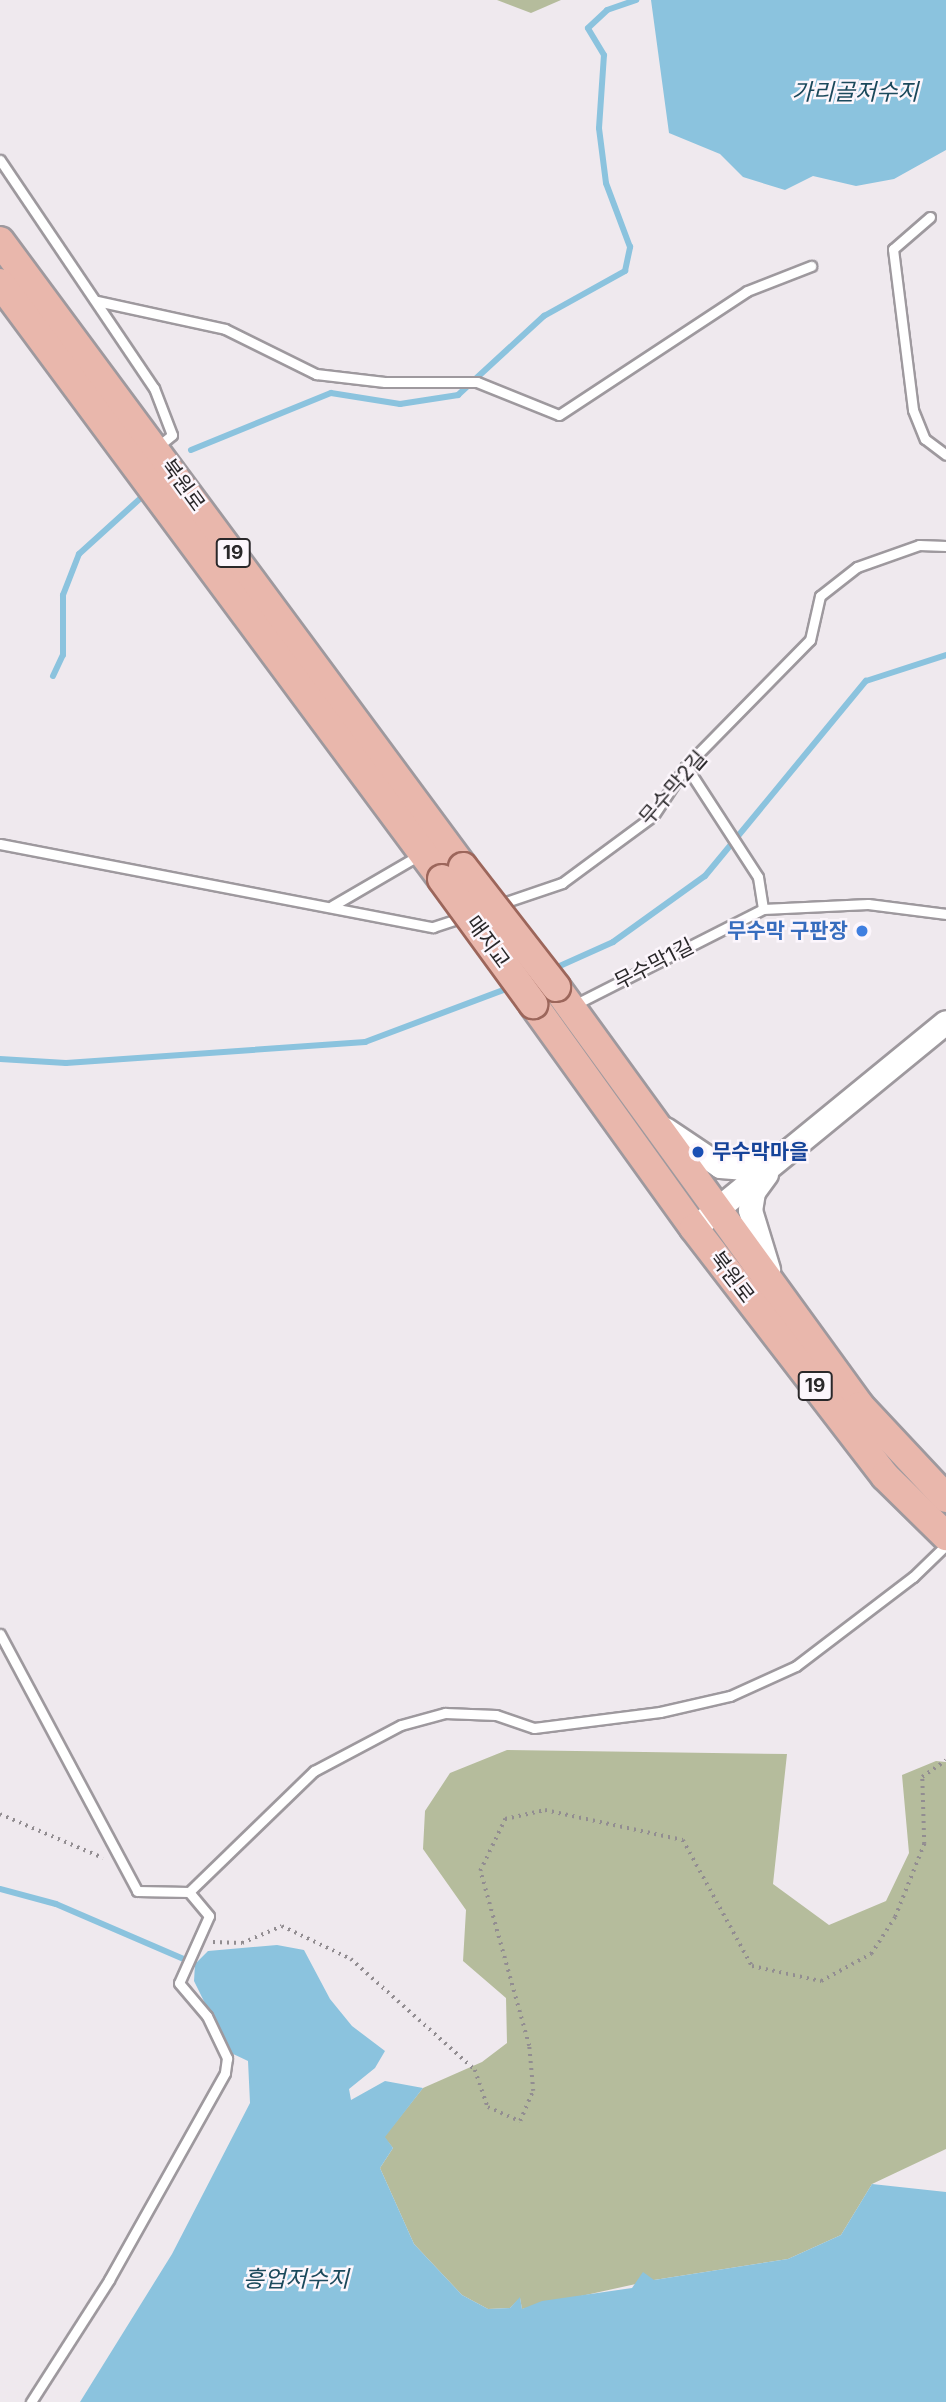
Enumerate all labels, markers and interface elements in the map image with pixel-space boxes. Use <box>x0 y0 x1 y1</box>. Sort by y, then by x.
water label: 가리골저수지 <box>792 78 918 106</box>
street label: 북원로 <box>156 454 210 516</box>
road number: 19 <box>216 538 250 568</box>
street label: 무수막2길 <box>634 746 712 830</box>
street label: 매지교 <box>461 911 515 973</box>
place label: 무수막 구판장 <box>727 918 848 944</box>
marker: 무수막 구판장 <box>854 923 870 939</box>
street label: 무수막1길 <box>610 933 698 995</box>
place label: 무수막마을 <box>712 1139 809 1165</box>
marker: 무수막마을 <box>690 1144 706 1160</box>
street label: 북원로 <box>704 1246 760 1308</box>
road number: 19 <box>798 1370 832 1402</box>
water label: 흥업저수지 <box>243 2265 349 2293</box>

